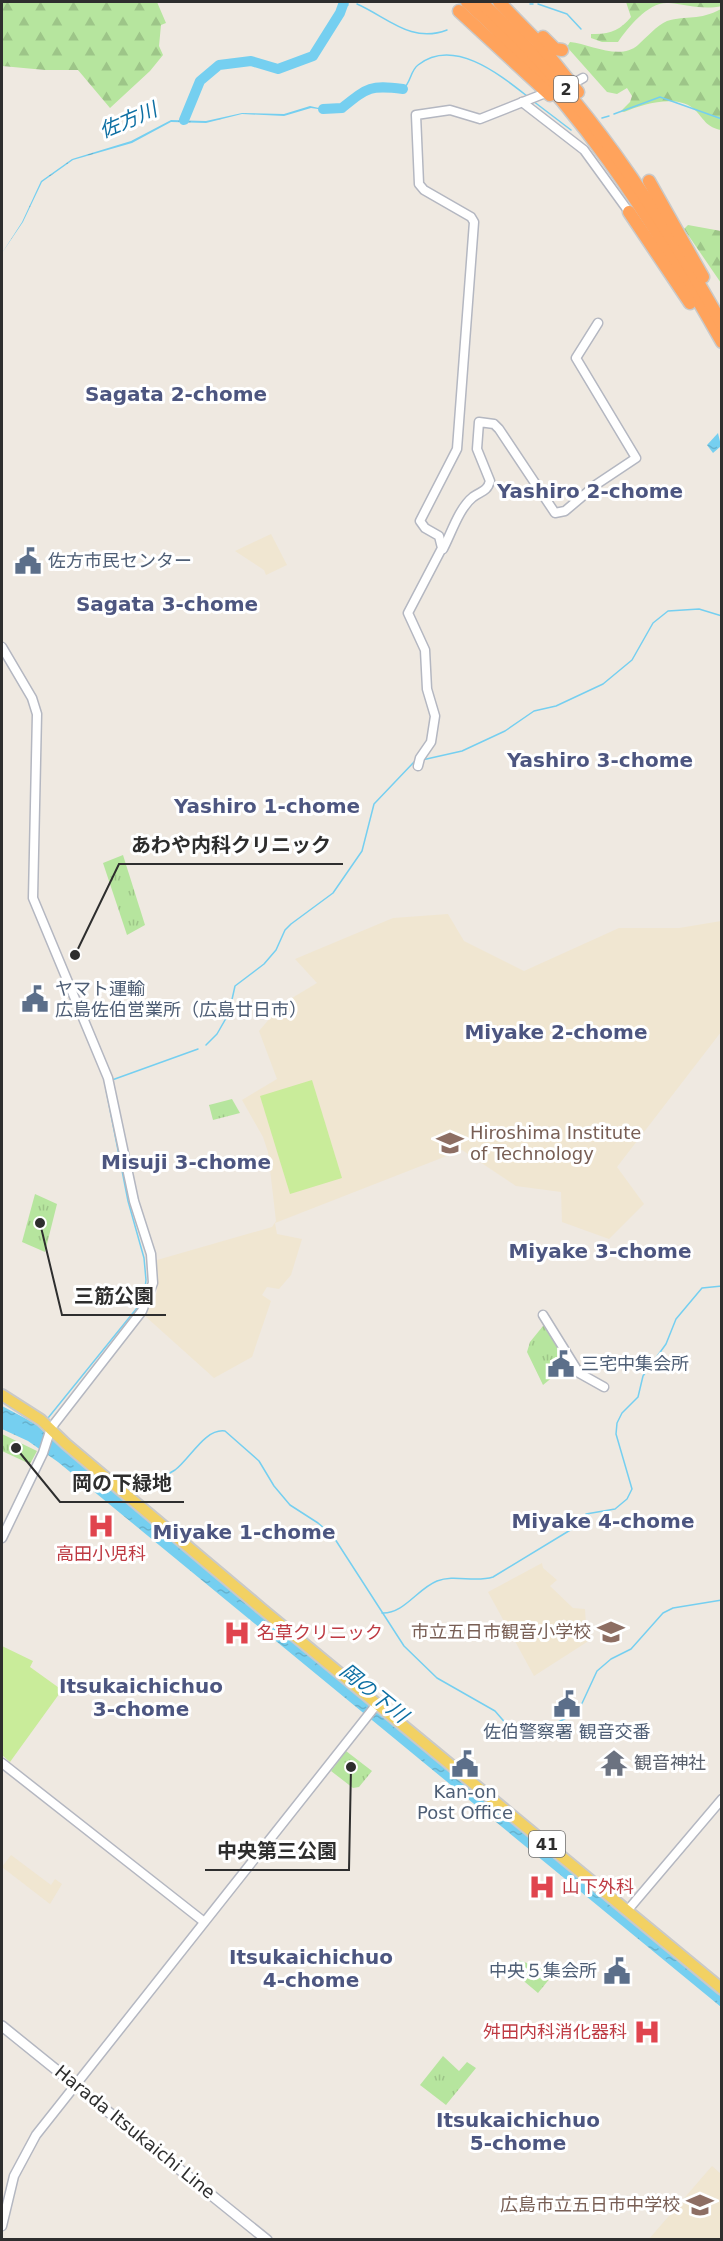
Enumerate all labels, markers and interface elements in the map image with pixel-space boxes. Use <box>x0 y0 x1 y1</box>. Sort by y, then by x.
road number: 2 <box>554 76 578 102</box>
water label: 佐方川 <box>96 96 162 143</box>
district label: Sagata 2-chome <box>85 382 267 406</box>
district label: Yashiro 2-chome <box>496 479 683 503</box>
public building icon: 佐方市民センター <box>13 546 43 576</box>
place label: 佐方市民センター <box>48 550 192 571</box>
district label: Sagata 3-chome <box>76 592 258 616</box>
district label: Yashiro 3-chome <box>506 748 693 772</box>
district label: Yashiro 1-chome <box>173 794 360 818</box>
callout: あわや内科クリニック <box>119 826 343 864</box>
text: あわや内科クリニック <box>131 833 331 857</box>
place label: ヤマト運輸 広島佐伯営業所（広島廿日市） <box>55 978 307 1020</box>
public building icon: ヤマト運輸 広島佐伯営業所（広島廿日市） <box>20 984 50 1014</box>
district label: Miyake 2-chome <box>464 1020 648 1044</box>
place label: Hiroshima Institute of Technology <box>470 1122 641 1164</box>
school or university icon: Hiroshima Institute of Technology <box>435 1128 465 1158</box>
district label: Misuji 3-chome <box>101 1150 271 1174</box>
district label: Miyake 3-chome <box>508 1239 692 1263</box>
callout: 三筋公園 <box>62 1277 166 1315</box>
text: 三筋公園 <box>74 1284 154 1308</box>
public building icon: 三宅中集会所 <box>546 1349 576 1379</box>
place label: 三宅中集会所 <box>581 1353 689 1374</box>
callout: 岡の下緑地 <box>60 1464 184 1502</box>
text: 岡の下緑地 <box>72 1471 172 1495</box>
district label: Miyake 4-chome <box>511 1509 695 1533</box>
hospital icon: 高田小児科 <box>86 1511 116 1541</box>
district label: Miyake 1-chome <box>152 1520 336 1544</box>
place label: 高田小児科 <box>56 1543 146 1564</box>
school or university icon: 市立五日市観音小学校 <box>596 1617 626 1647</box>
hospital icon: 名草クリニック <box>222 1618 252 1648</box>
place label: 市立五日市観音小学校 <box>411 1621 591 1642</box>
place label: 名草クリニック <box>257 1622 383 1643</box>
water label: 岡の下川 <box>335 1659 414 1729</box>
district label: Itsukaichichuo 3-chome <box>59 1674 223 1721</box>
public building icon: 佐伯警察署 観音交番 <box>552 1689 582 1719</box>
place label: 佐伯警察署 観音交番 <box>483 1721 651 1742</box>
temple icon: 観音神社 <box>599 1748 629 1778</box>
public building icon: Kan-on Post Office <box>450 1749 480 1779</box>
place label: 観音神社 <box>634 1752 706 1773</box>
place label: Kan-on Post Office <box>417 1781 513 1823</box>
road number: 41 <box>529 1831 565 1857</box>
callout: 中央第三公園 <box>205 1832 349 1870</box>
text: 中央第三公園 <box>217 1839 337 1863</box>
hospital icon: 山下外科 <box>527 1872 557 1902</box>
place label: 山下外科 <box>562 1876 634 1897</box>
district label: Itsukaichichuo 4-chome <box>229 1945 393 1992</box>
public building icon: 中央５集会所 <box>602 1956 632 1986</box>
place label: 中央５集会所 <box>489 1960 597 1981</box>
hospital icon: 舛田内科消化器科 <box>632 2017 662 2047</box>
place label: 舛田内科消化器科 <box>483 2021 627 2042</box>
street label: Harada Itsukaichi Line <box>51 2061 220 2203</box>
district label: Itsukaichichuo 5-chome <box>436 2108 600 2155</box>
school or university icon: 広島市立五日市中学校 <box>685 2190 715 2220</box>
place label: 広島市立五日市中学校 <box>500 2194 680 2215</box>

